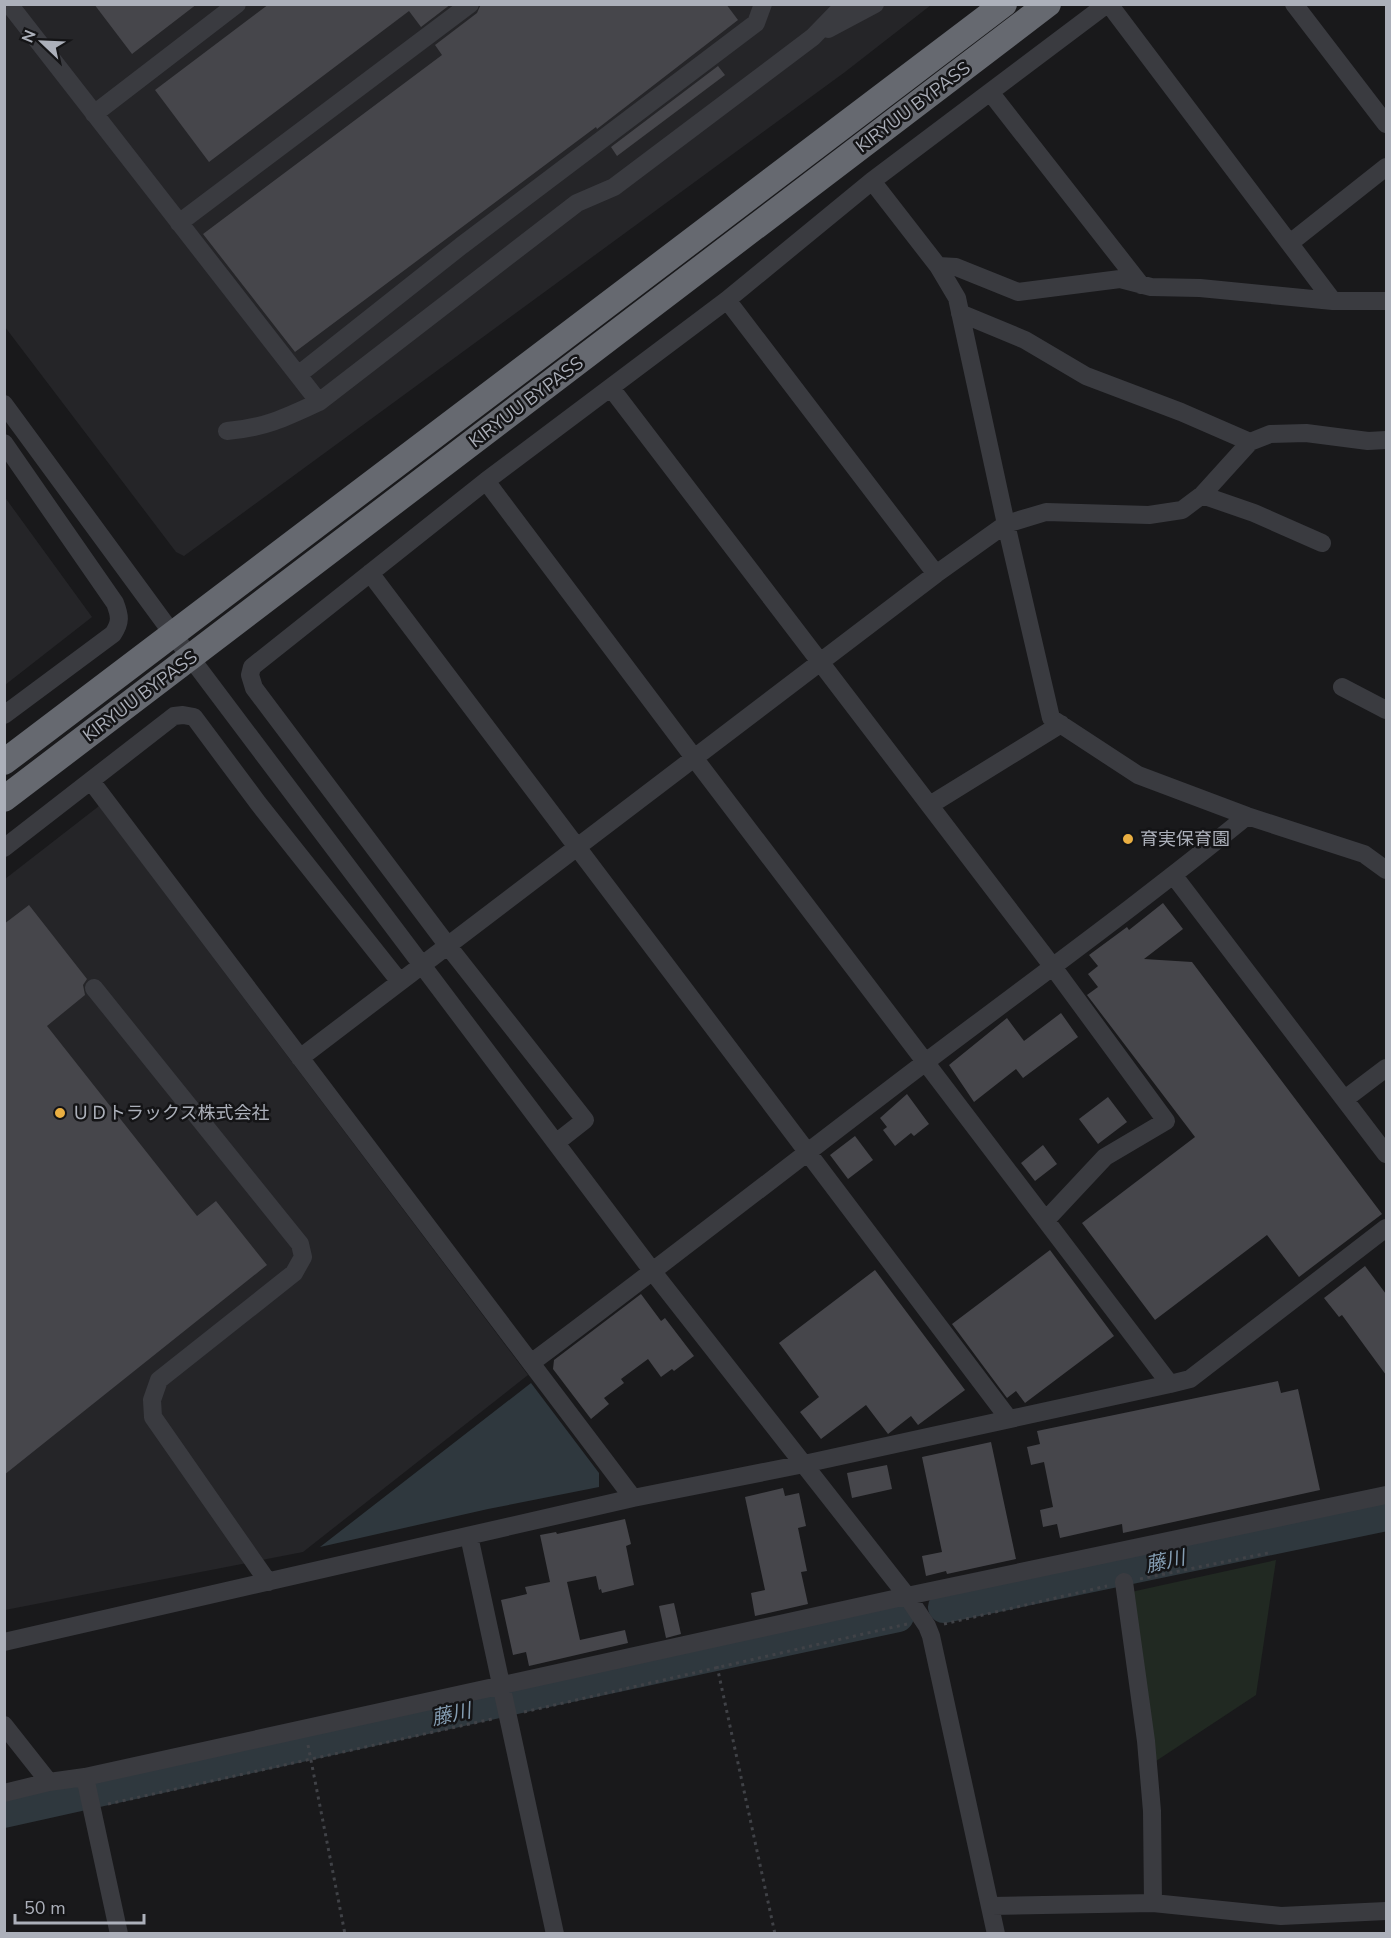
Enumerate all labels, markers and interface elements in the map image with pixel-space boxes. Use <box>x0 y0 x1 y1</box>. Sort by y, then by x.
north arrow <box>12 12 72 72</box>
text: N <box>17 27 42 46</box>
street label: KIRYUU BYPASS <box>851 56 975 158</box>
street label: KIRYUU BYPASS <box>464 351 588 453</box>
street label: KIRYUU BYPASS <box>78 645 202 747</box>
place label: 育実保育園 <box>1140 827 1230 851</box>
marker: 育実保育園 <box>1121 832 1135 846</box>
place label: ＵＤトラックス株式会社 <box>72 1101 269 1125</box>
marker: ＵＤトラックス株式会社 <box>53 1106 67 1120</box>
water label: 藤川 <box>1143 1544 1189 1579</box>
water label: 藤川 <box>429 1697 475 1732</box>
scale bar <box>15 1887 144 1925</box>
text: 50 m <box>24 1896 66 1920</box>

